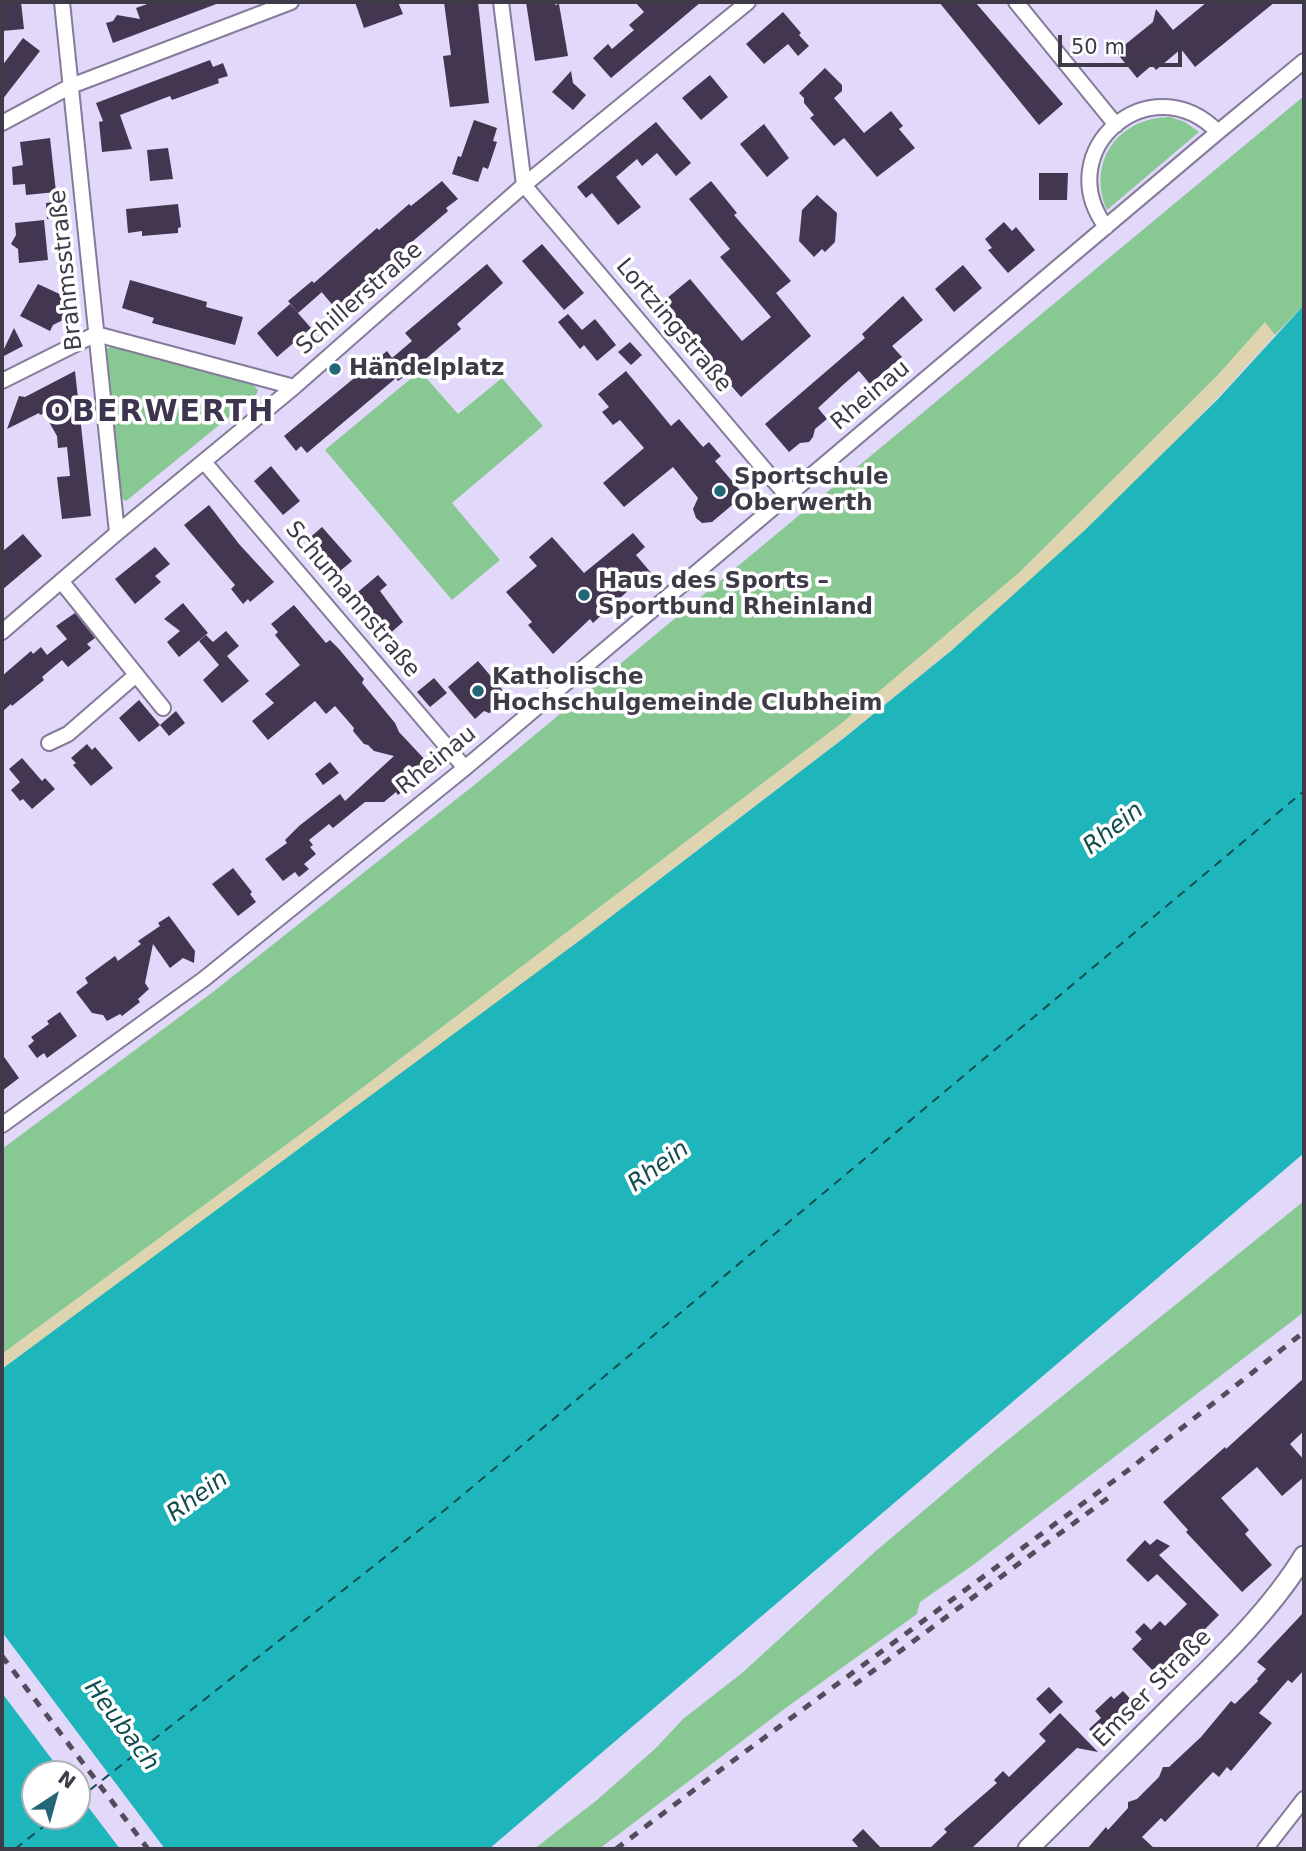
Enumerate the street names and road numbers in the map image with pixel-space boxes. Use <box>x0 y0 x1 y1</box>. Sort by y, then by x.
street label: Brahmsstraße <box>45 188 89 352</box>
street label: Schillerstraße <box>291 237 429 361</box>
street label: Lortzingstraße <box>609 254 737 398</box>
street label: Rheinau <box>826 355 916 437</box>
street label: Schumannstraße <box>279 516 425 684</box>
street label: Rheinau <box>392 721 482 801</box>
street label: Emser Straße <box>1088 1624 1218 1754</box>

